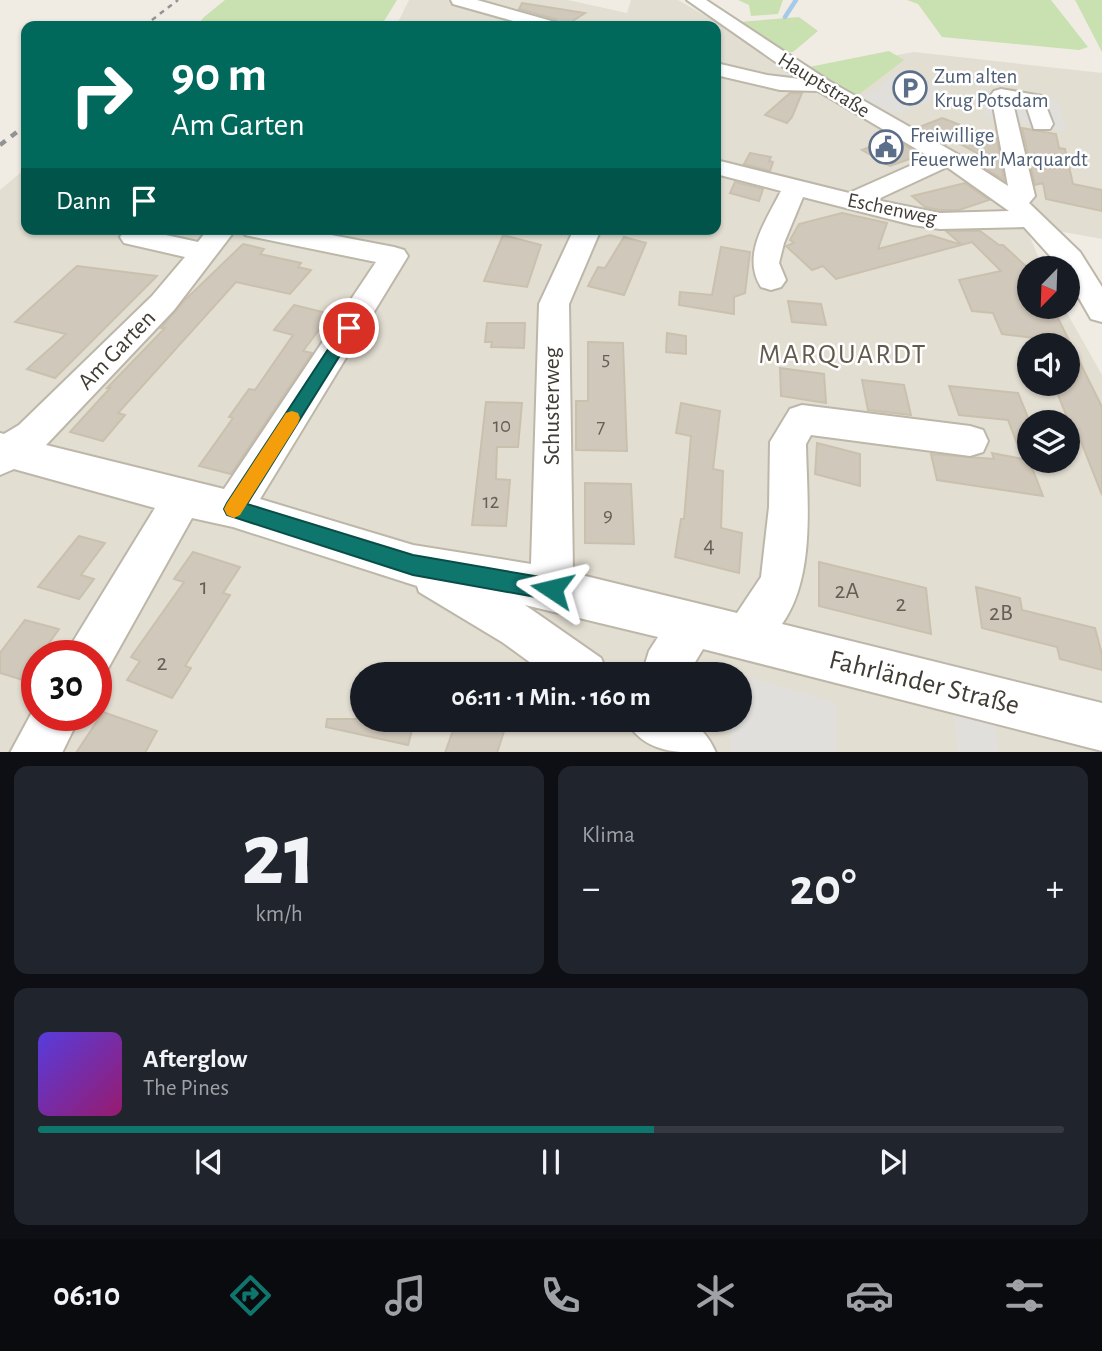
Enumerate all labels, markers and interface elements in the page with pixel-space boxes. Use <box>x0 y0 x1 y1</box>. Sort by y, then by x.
icon: right <box>56 49 147 140</box>
street label: Hauptstraße <box>774 49 874 121</box>
text: 90 m <box>171 51 267 100</box>
place label: Zum alten Krug Potsdam <box>934 66 1048 111</box>
parking icon: Zum alten Krug Potsdam <box>891 69 929 107</box>
text: Am Garten <box>171 109 305 141</box>
place label: Freiwillige Feuerwehr Marquardt <box>910 125 1088 170</box>
public building icon: Freiwillige Feuerwehr Marquardt <box>867 128 905 166</box>
icon: arrive <box>125 182 163 220</box>
text: Dann <box>56 188 111 214</box>
street label: Eschenweg <box>846 189 939 229</box>
north arrow <box>1017 256 1080 318</box>
map controls <box>1017 256 1080 473</box>
pin <box>319 298 379 358</box>
street label: Am Garten <box>74 306 160 394</box>
icon: arrive <box>330 309 368 347</box>
button: sound <box>1017 333 1080 396</box>
district label: MARQUARDT <box>759 341 927 369</box>
street label: Schusterweg <box>540 346 564 465</box>
house number: 5 <box>602 348 610 369</box>
button: layers <box>1017 410 1080 473</box>
house number: 10 <box>493 415 511 436</box>
house number: 7 <box>597 416 606 437</box>
house number: 12 <box>483 491 499 512</box>
house number: 9 <box>603 504 613 525</box>
house number: 4 <box>703 533 715 557</box>
position arrow <box>515 552 589 626</box>
house number: 1 <box>200 575 208 599</box>
house number: 2A <box>835 579 860 603</box>
house number: 2 <box>896 592 907 616</box>
house number: 2B <box>989 601 1013 625</box>
speed limit sign: 30 <box>21 640 112 731</box>
street label: Fahrländer Straße <box>826 646 1022 720</box>
house number: 2 <box>157 651 168 675</box>
text: 06:11 · 1 Min. · 160 m <box>451 684 651 710</box>
text: 21 <box>241 810 317 901</box>
text: Klima <box>582 824 635 847</box>
text: 20° <box>790 862 856 914</box>
text: − <box>582 870 600 908</box>
text: + <box>1046 870 1064 908</box>
text: km/h <box>255 903 303 926</box>
text: Afterglow <box>143 1046 247 1072</box>
text: The Pines <box>143 1077 229 1100</box>
icon: previous <box>190 1143 228 1181</box>
icon: pause <box>532 1143 570 1181</box>
icon: next <box>874 1143 912 1181</box>
icon: directions <box>226 1271 275 1320</box>
icon: music <box>381 1271 430 1320</box>
icon: phone <box>536 1271 585 1320</box>
icon: climate <box>691 1271 740 1320</box>
icon: car <box>845 1271 894 1320</box>
icon: filters <box>1000 1271 1049 1320</box>
text: 06:10 <box>53 1279 121 1311</box>

